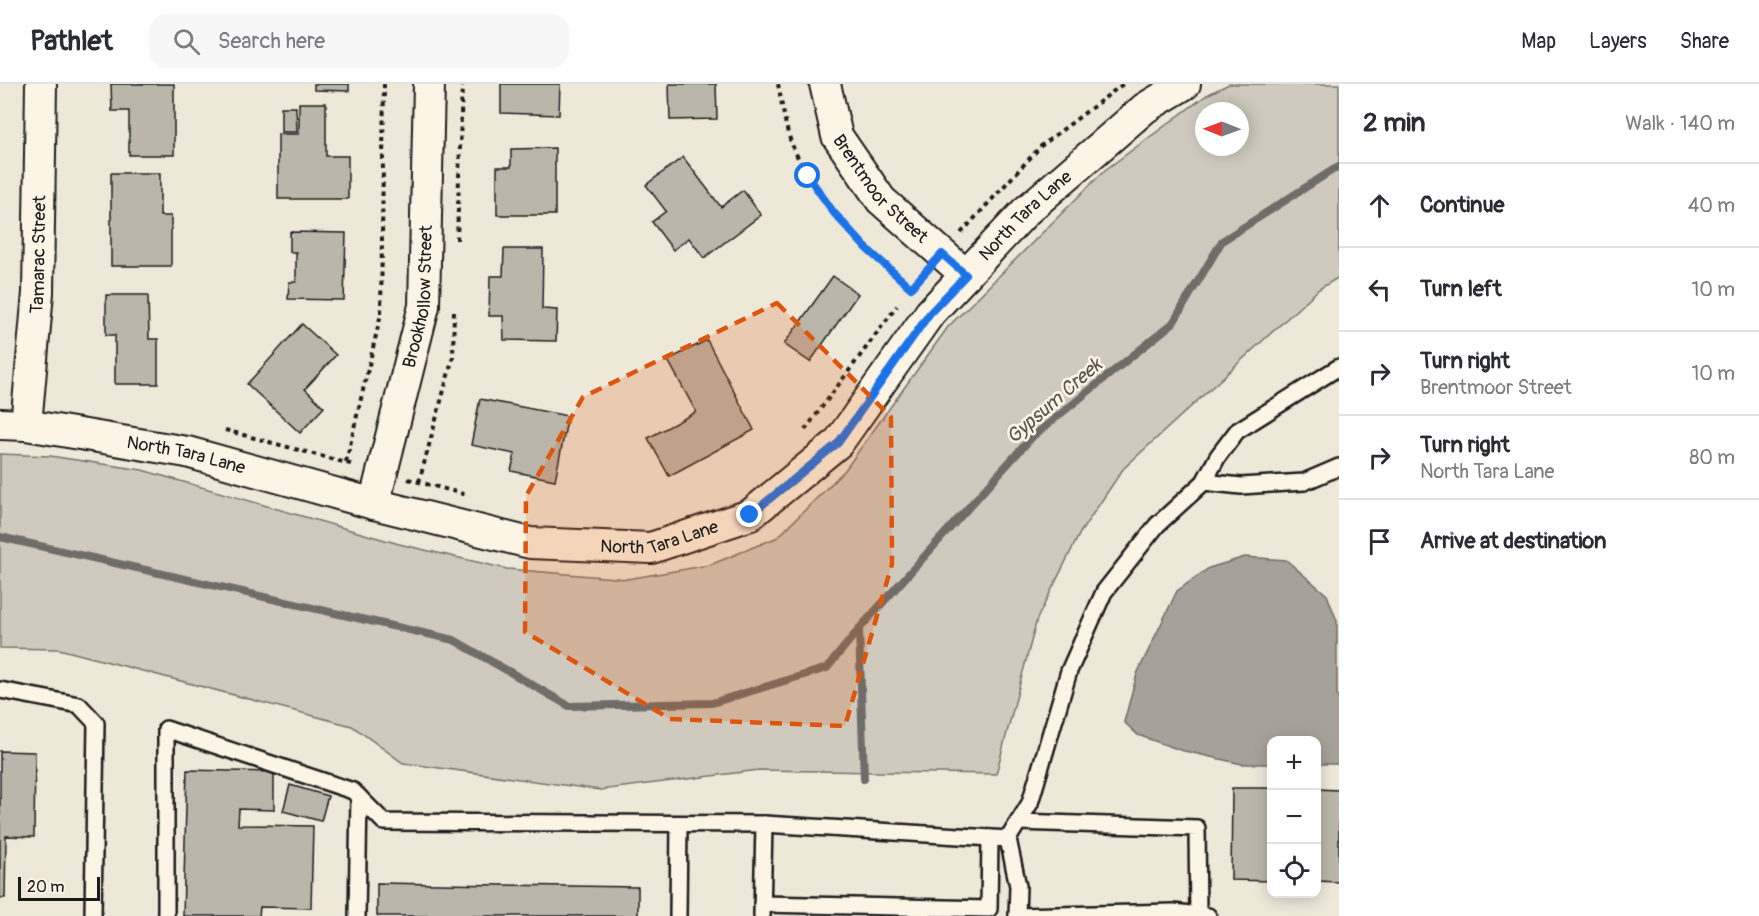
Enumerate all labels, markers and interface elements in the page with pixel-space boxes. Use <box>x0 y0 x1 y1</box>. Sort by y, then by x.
search box <box>149 14 569 68</box>
text: Pathlet <box>30 24 113 59</box>
icon: search <box>170 25 203 58</box>
text: Search here <box>218 27 325 55</box>
text: Map <box>1521 28 1556 55</box>
text: Layers <box>1589 28 1647 55</box>
text: Share <box>1680 28 1729 55</box>
north arrow <box>1195 102 1249 156</box>
text: 2 min <box>1363 107 1425 139</box>
text: Walk · 140 m <box>1625 111 1735 136</box>
street label: Brentmoor Street <box>828 130 934 248</box>
route start <box>794 162 820 188</box>
street label: North Tara Lane <box>974 165 1077 266</box>
icon: ahead <box>1363 189 1396 222</box>
text: Continue <box>1420 191 1504 219</box>
text: 40 m <box>1688 193 1735 218</box>
street label: Tamarac Street <box>25 194 51 315</box>
street label: Brookhollow Street <box>397 224 437 370</box>
icon: left <box>1363 273 1396 306</box>
text: Turn left <box>1420 275 1502 303</box>
text: 10 m <box>1691 277 1735 302</box>
text: Turn right <box>1420 347 1510 375</box>
water label: Gypsum Creek <box>1001 352 1108 449</box>
icon: right <box>1363 357 1396 390</box>
text: 10 m <box>1691 361 1735 386</box>
text: Brentmoor Street <box>1420 375 1572 400</box>
street label: North Tara Lane <box>125 431 248 479</box>
text: Turn right <box>1420 431 1510 459</box>
icon: right <box>1363 441 1396 474</box>
text: 80 m <box>1689 445 1735 470</box>
text: North Tara Lane <box>1420 459 1554 484</box>
route end <box>736 501 762 527</box>
street label: North Tara Lane <box>600 515 721 560</box>
icon: arrive <box>1363 525 1396 558</box>
text: Arrive at destination <box>1420 527 1606 555</box>
map controls <box>1267 736 1321 898</box>
button: + <box>1267 736 1321 790</box>
button: − <box>1267 790 1321 844</box>
button: locate <box>1267 844 1321 898</box>
scale bar <box>18 874 100 902</box>
text: 20 m <box>27 877 65 897</box>

